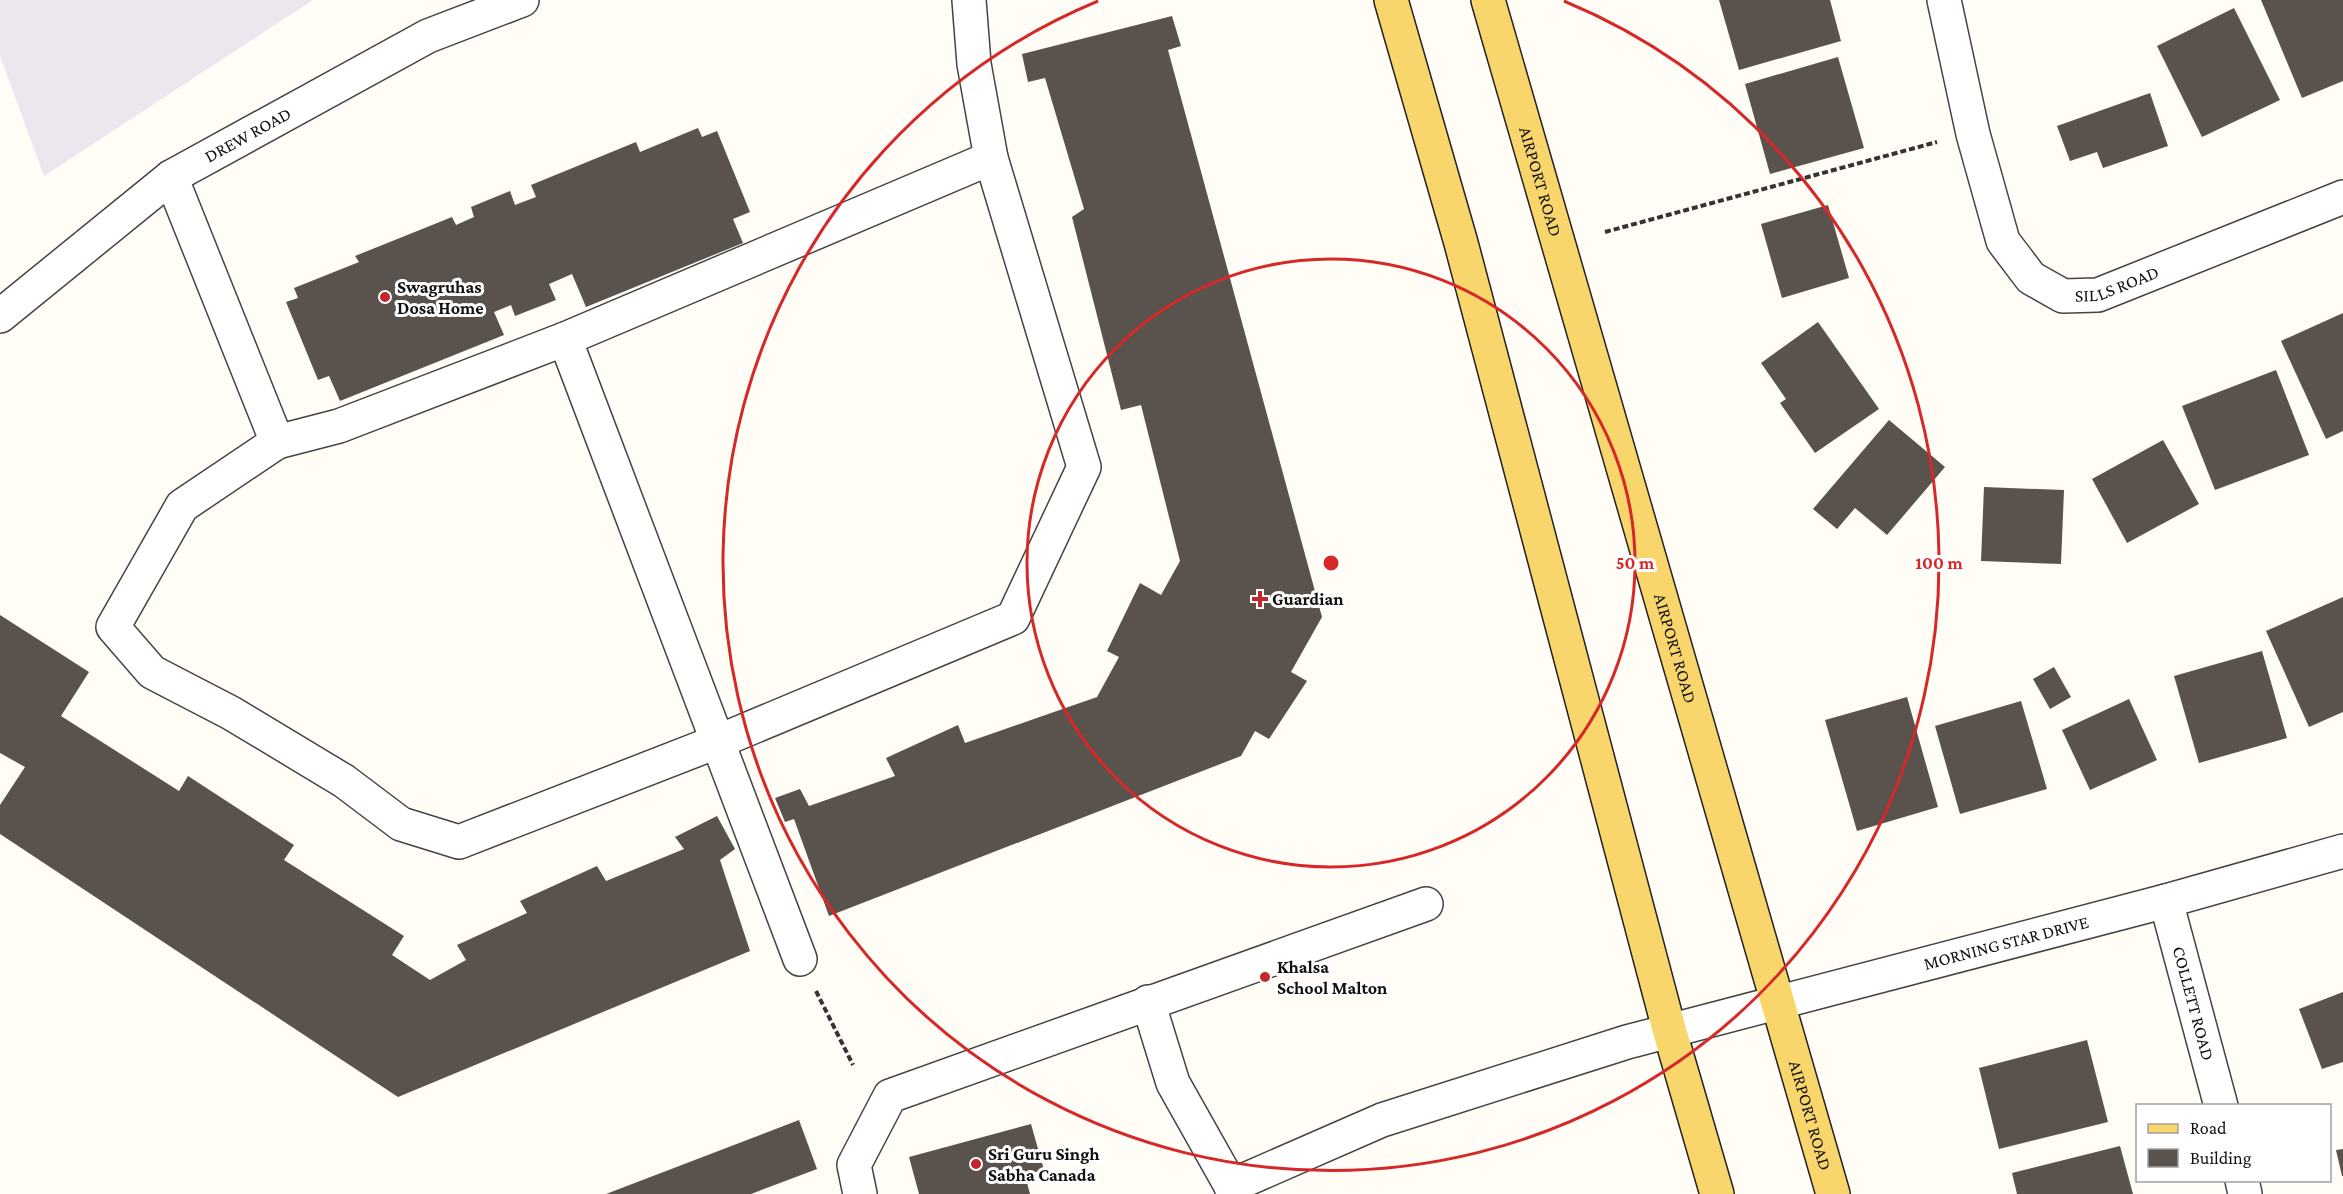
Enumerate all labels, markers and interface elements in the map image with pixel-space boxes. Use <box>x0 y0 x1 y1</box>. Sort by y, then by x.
street label: DREW ROAD <box>201 103 294 167</box>
street label: AIRPORT ROAD <box>1515 124 1566 239</box>
street label: SILLS ROAD <box>2075 262 2162 306</box>
place label: Swagruhas Dosa Home <box>397 277 484 318</box>
marker: Swagruhas Dosa Home <box>378 290 392 304</box>
centre of rings <box>1321 553 1341 573</box>
text: 50 m <box>1616 553 1655 573</box>
text: 100 m <box>1915 553 1963 573</box>
place label: Guardian <box>1272 589 1344 609</box>
street label: AIRPORT ROAD <box>1650 591 1701 706</box>
marker: Guardian <box>1253 592 1267 606</box>
street label: MORNING STAR DRIVE <box>1922 912 2091 974</box>
street label: COLLETT ROAD <box>2169 944 2218 1063</box>
place label: Khalsa School Malton <box>1277 957 1388 998</box>
marker: Khalsa School Malton <box>1258 970 1272 984</box>
street label: AIRPORT ROAD <box>1785 1058 1836 1173</box>
legend <box>2136 1104 2331 1182</box>
text: Road <box>2190 1118 2227 1138</box>
place label: Sri Guru Singh Sabha Canada <box>988 1144 1100 1185</box>
text: Building <box>2190 1148 2252 1168</box>
marker: Sri Guru Singh Sabha Canada <box>969 1157 983 1171</box>

